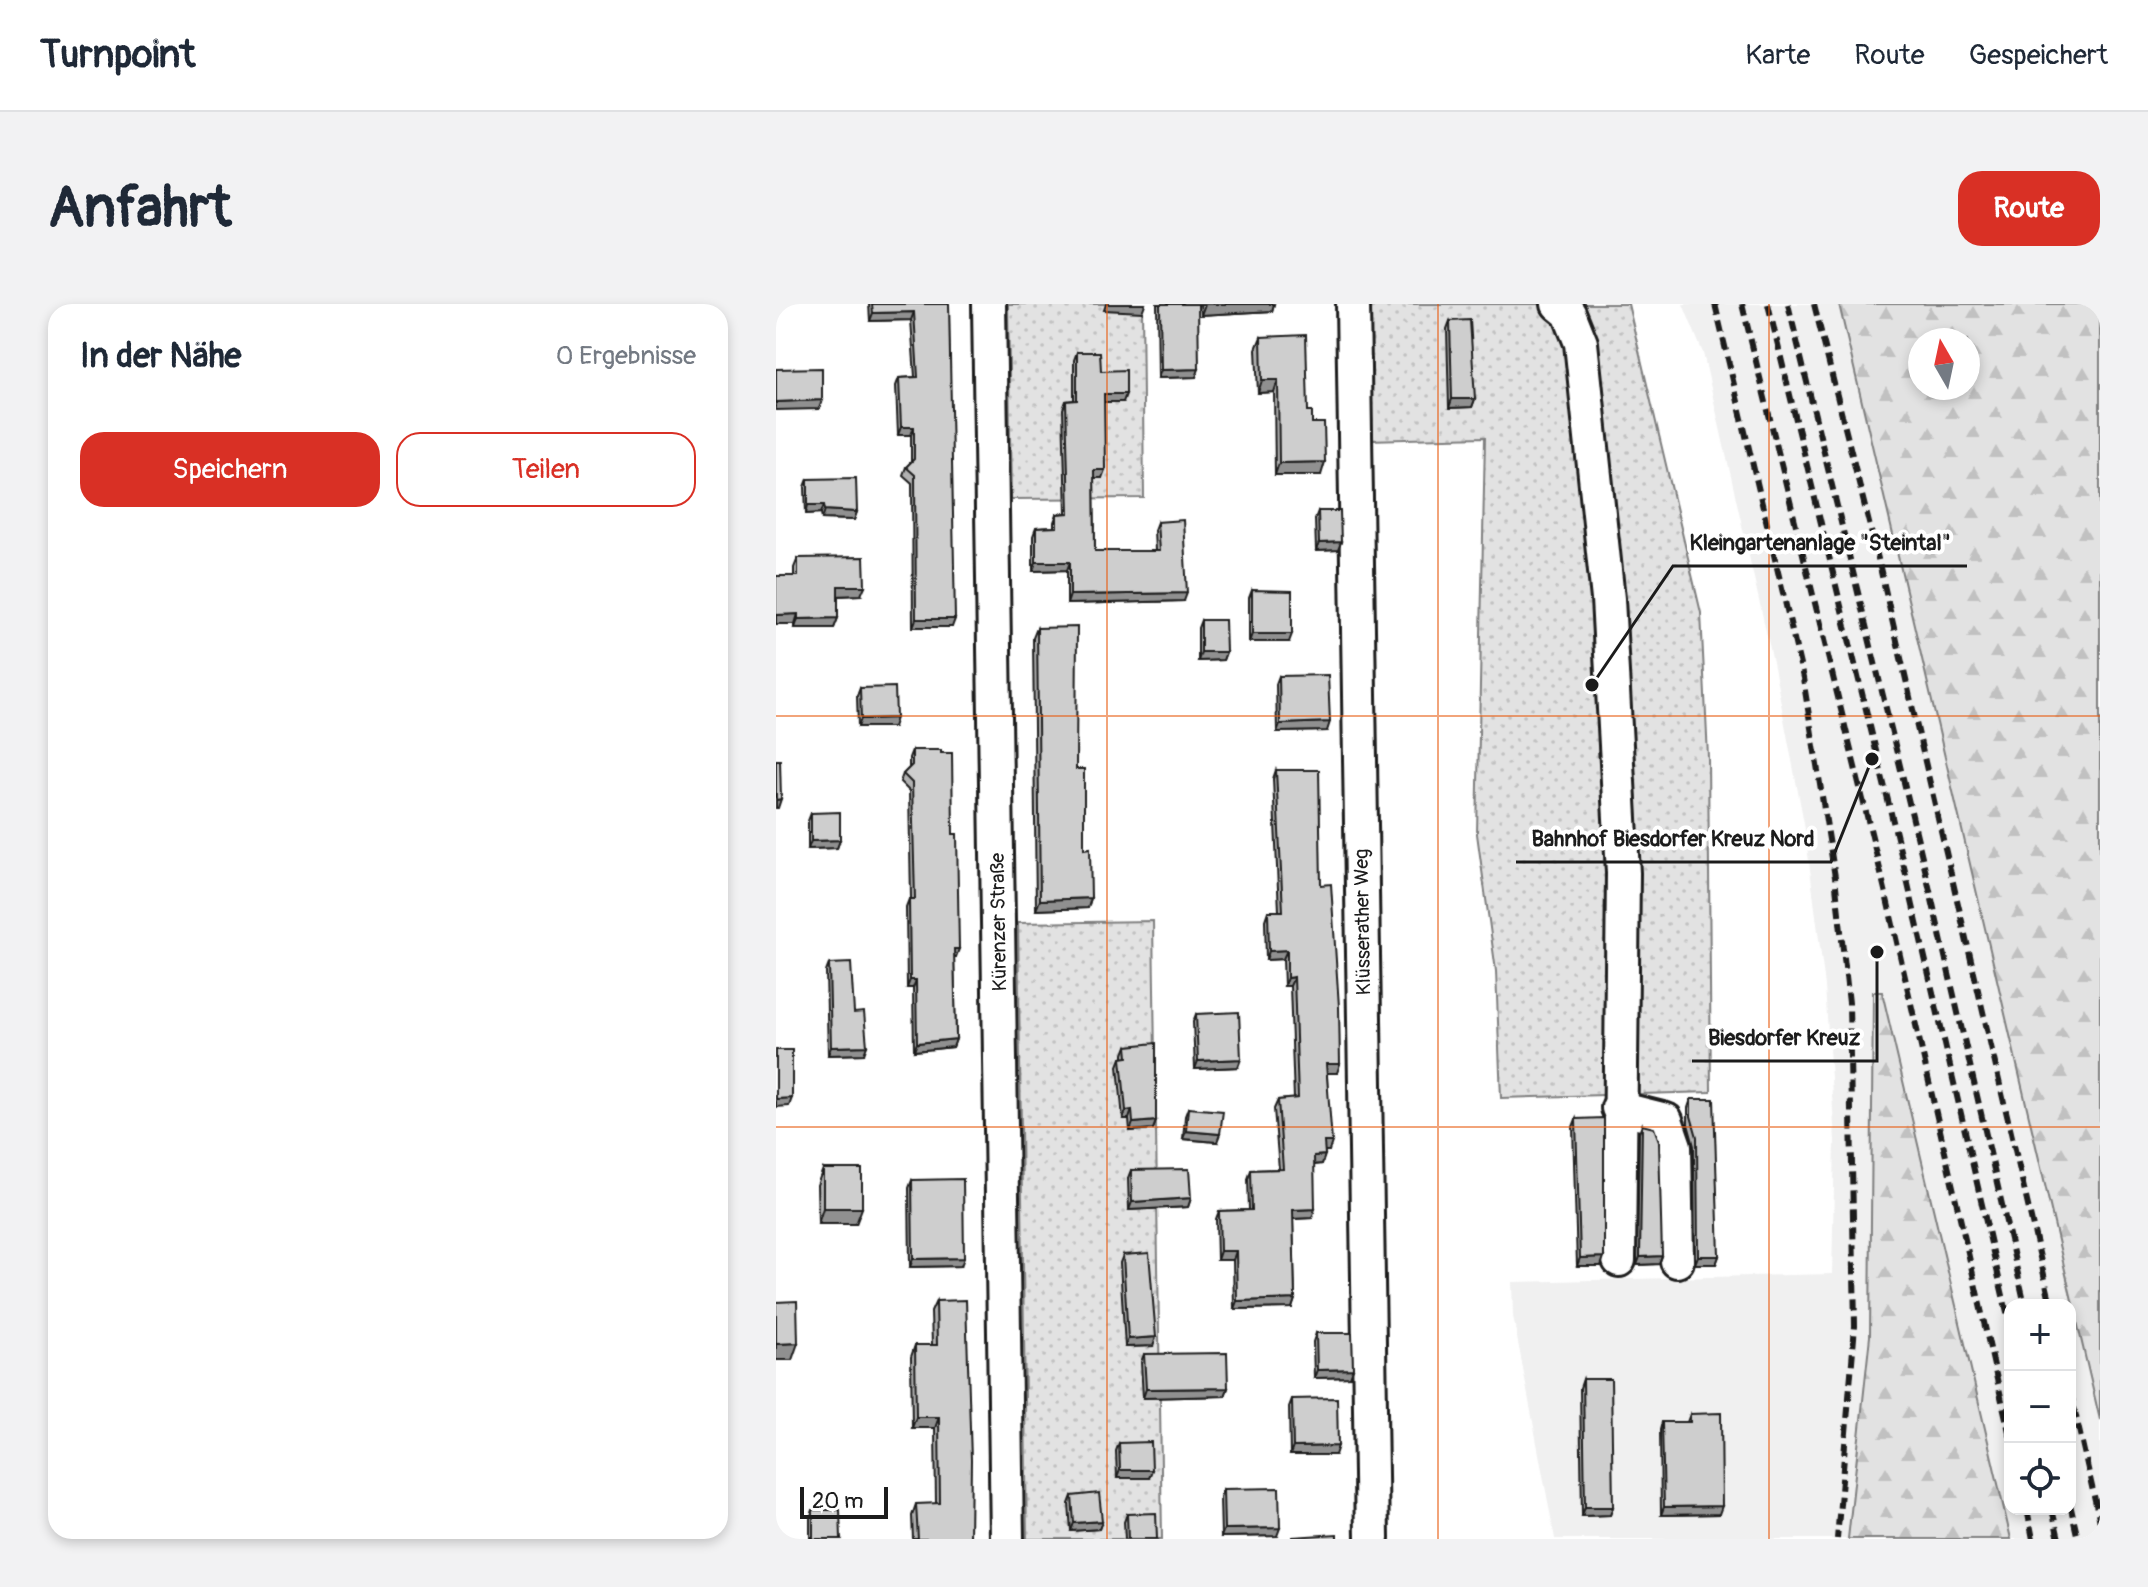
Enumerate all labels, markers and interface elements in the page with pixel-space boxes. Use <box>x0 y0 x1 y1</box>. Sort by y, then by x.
text: Turnpoint <box>40 31 195 79</box>
text: Karte <box>1745 38 1810 73</box>
text: Route <box>1854 38 1925 73</box>
text: Gespeichert <box>1969 38 2108 73</box>
button: Route <box>1958 171 2100 246</box>
text: Anfahrt <box>48 174 231 243</box>
north arrow <box>1908 328 1980 400</box>
text: In der Nähe <box>80 335 241 378</box>
text: 0 Ergebnisse <box>556 340 696 372</box>
button: Speichern <box>80 432 380 507</box>
button: Teilen <box>396 432 696 507</box>
callout: Kleingartenanlage "Steintal" <box>1673 520 1967 566</box>
text: Kleingartenanlage "Steintal" <box>1689 529 1951 557</box>
callout: Bahnhof Biesdorfer Kreuz Nord <box>1516 816 1831 862</box>
text: Bahnhof Biesdorfer Kreuz Nord <box>1531 825 1815 853</box>
street label: Klüsserather Weg <box>1349 849 1376 995</box>
street label: Kürenzer Straße <box>985 852 1012 992</box>
callout: Biesdorfer Kreuz <box>1692 1015 1877 1061</box>
text: Biesdorfer Kreuz <box>1708 1024 1861 1052</box>
map controls <box>2004 1299 2076 1515</box>
button: + <box>2004 1299 2076 1371</box>
button: − <box>2004 1371 2076 1443</box>
button: locate <box>2004 1443 2076 1515</box>
scale bar <box>800 1483 888 1519</box>
text: 20 m <box>812 1487 864 1515</box>

